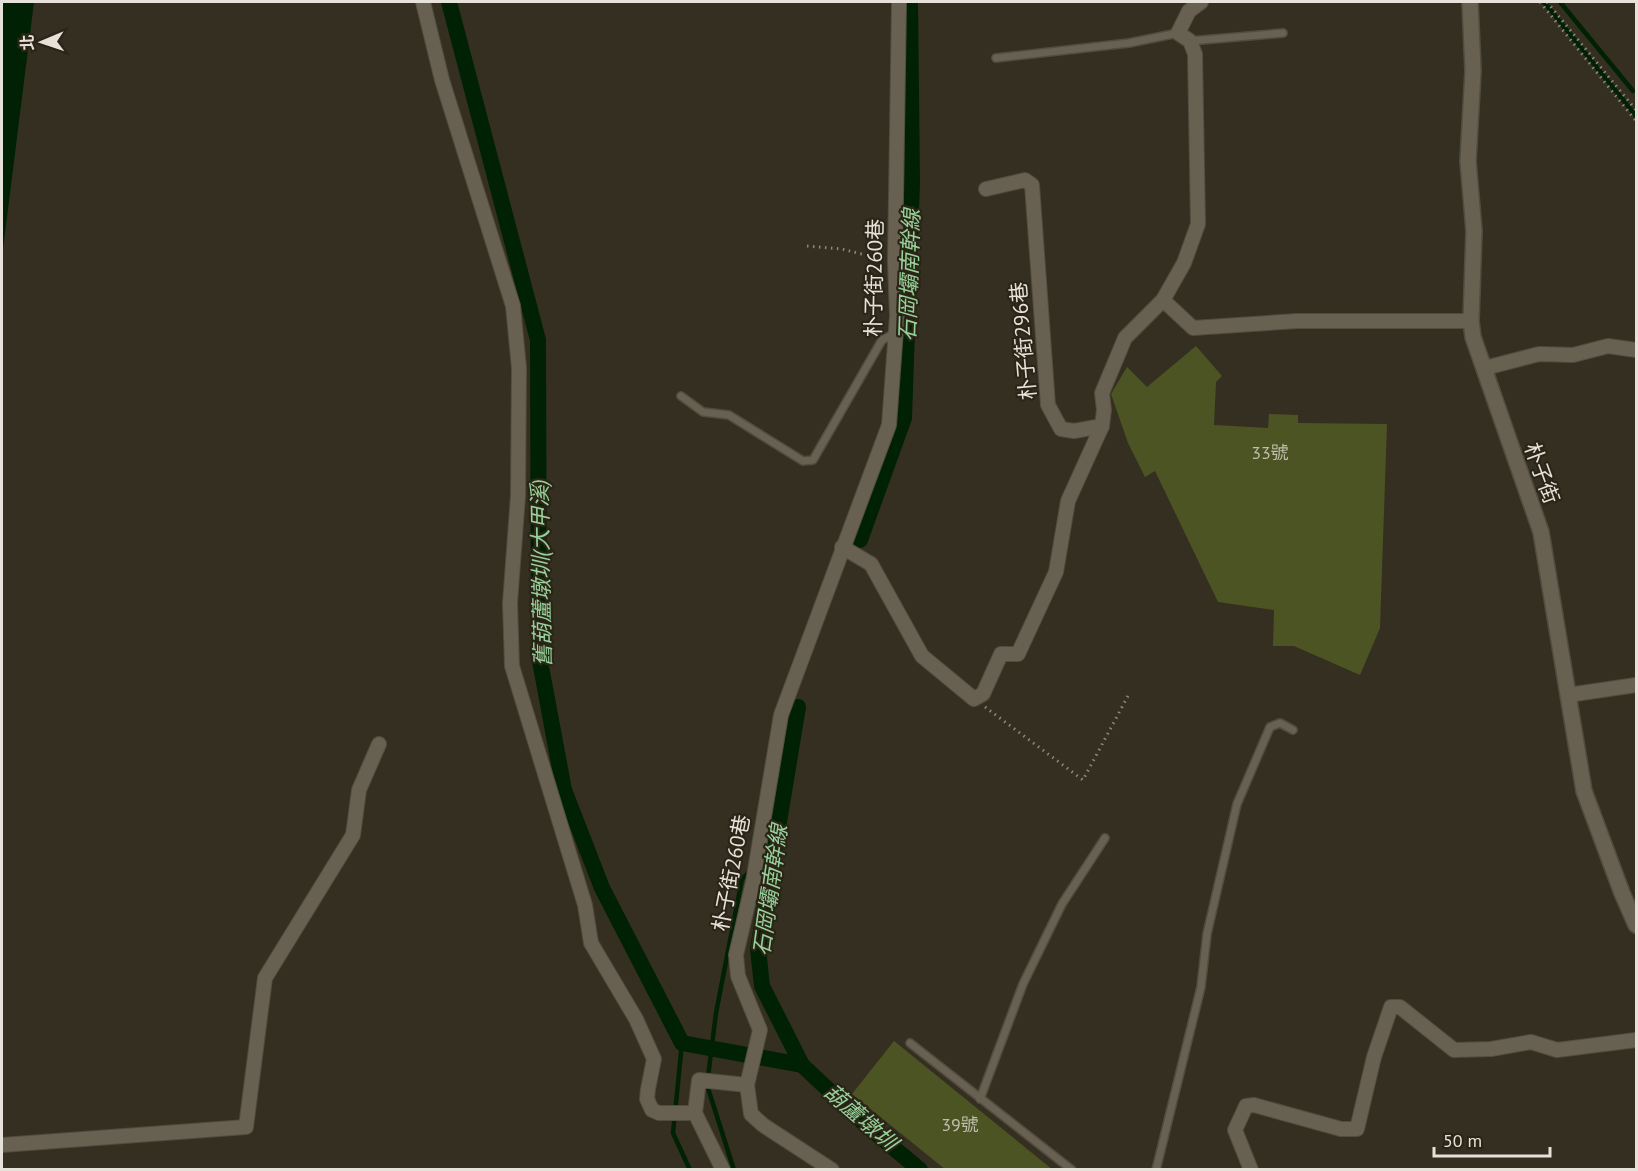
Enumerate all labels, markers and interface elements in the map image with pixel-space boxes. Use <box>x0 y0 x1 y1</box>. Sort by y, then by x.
north arrow <box>12 12 72 72</box>
text: 北 <box>17 34 37 51</box>
water label: 石岡壩南幹線 <box>893 206 925 341</box>
street label: 朴子街260巷 <box>859 219 889 337</box>
street label: 朴子街296巷 <box>1004 281 1042 401</box>
street label: 朴子街 <box>1519 439 1565 507</box>
house number: 33號 <box>1251 441 1289 464</box>
water label: 舊葫蘆墩圳(大甲溪) <box>525 479 557 667</box>
street label: 朴子街260巷 <box>706 812 756 934</box>
water label: 石岡壩南幹線 <box>747 820 793 957</box>
water label: 葫蘆墩圳 <box>819 1078 906 1158</box>
house number: 39號 <box>941 1113 979 1136</box>
scale bar <box>1434 1120 1550 1158</box>
text: 50 m <box>1443 1129 1482 1152</box>

